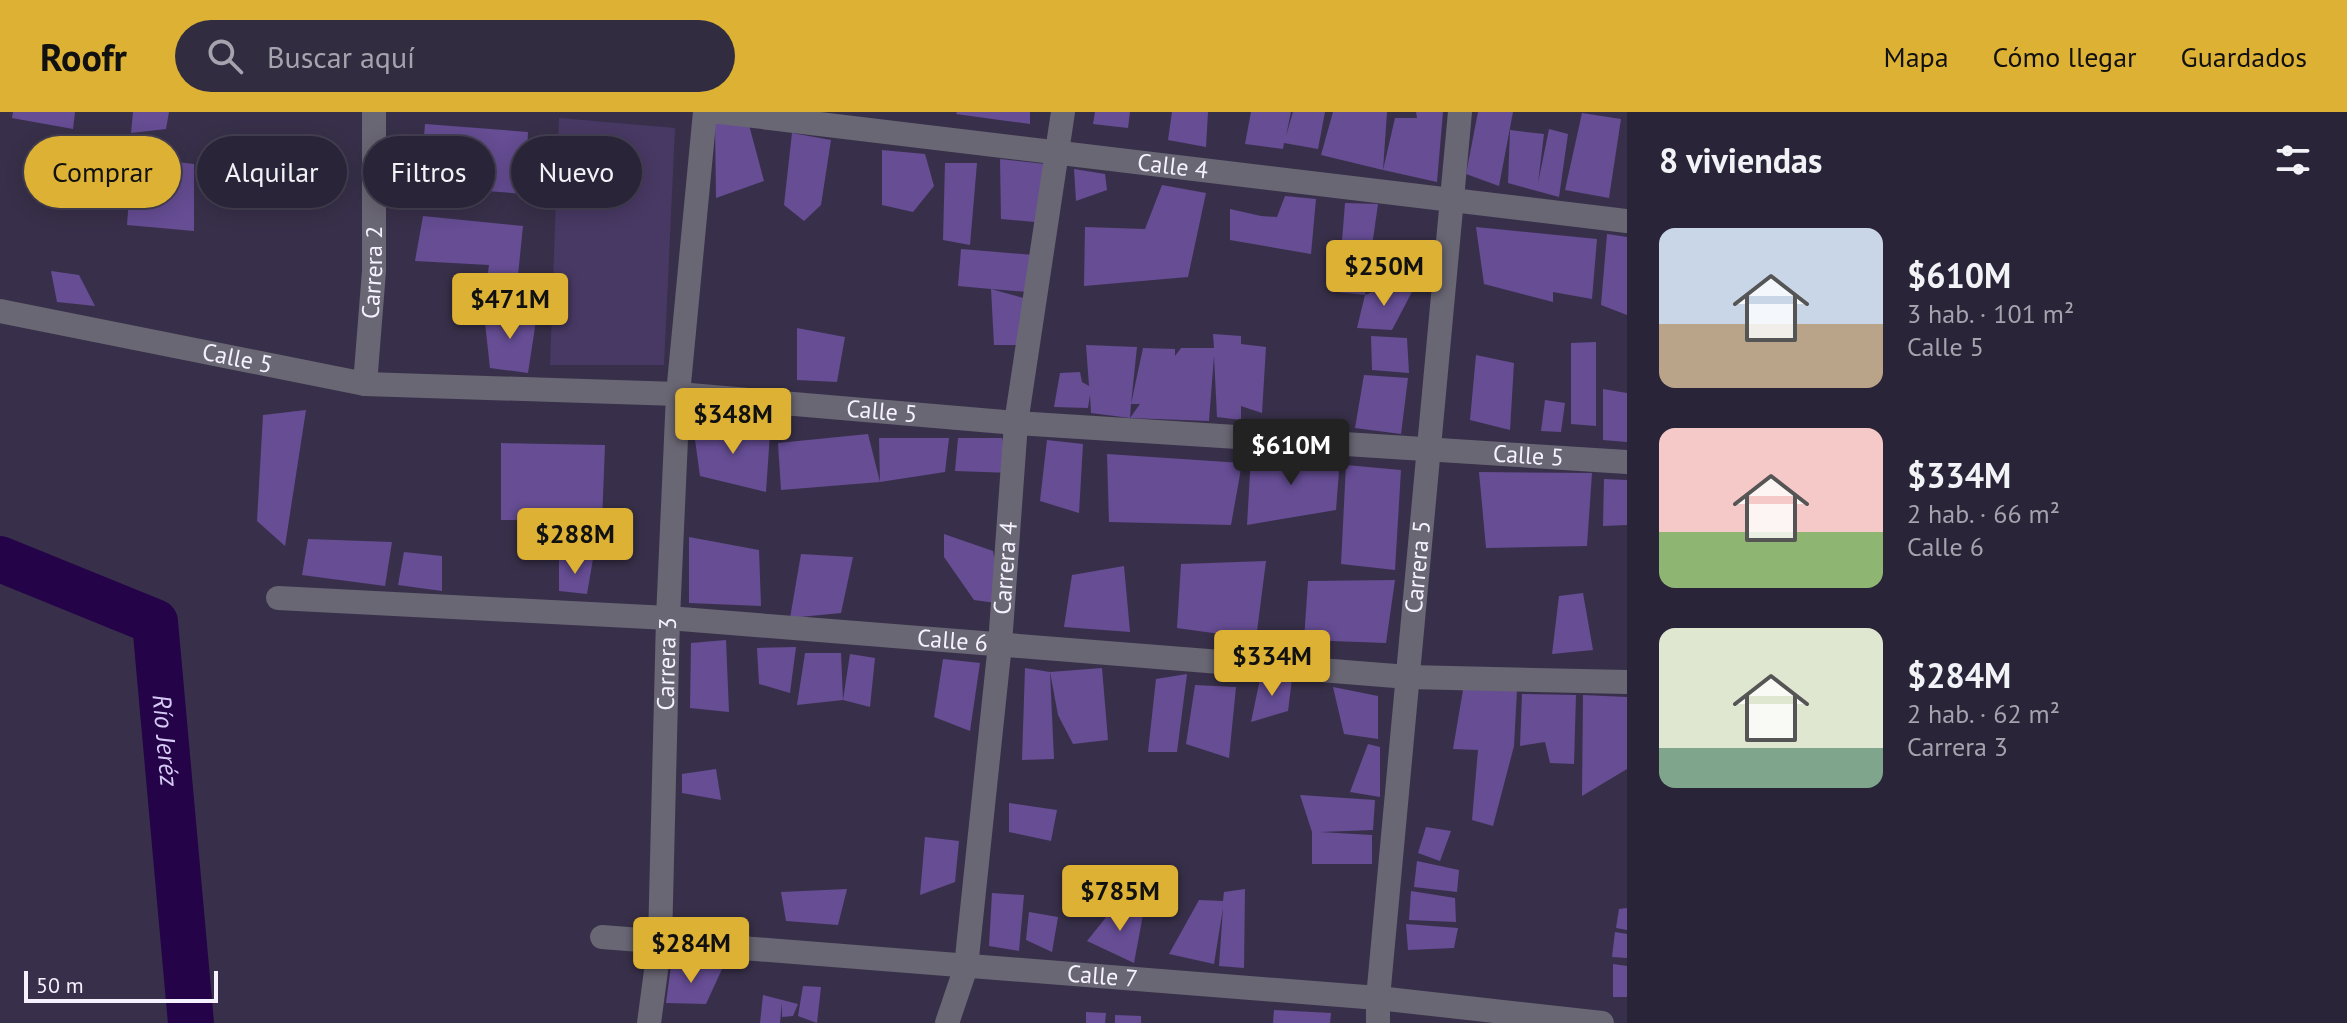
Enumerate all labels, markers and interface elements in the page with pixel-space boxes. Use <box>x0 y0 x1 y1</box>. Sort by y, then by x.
search box <box>175 20 735 92</box>
text: Roofr <box>40 32 127 81</box>
icon: search <box>203 34 247 78</box>
text: Buscar aquí <box>267 37 415 76</box>
text: Mapa <box>1884 38 1949 75</box>
text: Cómo llegar <box>1993 38 2137 75</box>
text: Guardados <box>2181 38 2307 75</box>
chip: Comprar <box>24 136 181 208</box>
chip: Alquilar <box>197 136 347 208</box>
chip: Filtros <box>363 136 495 208</box>
chip: Nuevo <box>511 136 642 208</box>
text: 8 viviendas <box>1659 138 1822 182</box>
icon: filters <box>2271 138 2315 182</box>
street label: Calle 4 <box>1136 146 1210 186</box>
street label: Carrera 2 <box>354 226 389 320</box>
pin: $250M <box>1328 240 1440 308</box>
text: $250M <box>1344 249 1424 282</box>
text: $610M <box>1907 253 2011 297</box>
icon: home <box>1723 260 1819 356</box>
pin: $471M <box>454 273 566 341</box>
text: $471M <box>470 282 550 315</box>
text: 3 hab. · 101 m² <box>1907 297 2074 330</box>
text: Calle 5 <box>1907 330 1984 363</box>
street label: Calle 5 <box>200 336 275 380</box>
pin: $348M <box>677 388 789 456</box>
street label: Calle 5 <box>845 393 919 429</box>
text: $348M <box>693 397 773 430</box>
pin: $610M <box>1235 419 1347 487</box>
text: $610M <box>1251 428 1331 461</box>
street label: Calle 5 <box>1492 437 1565 473</box>
text: $334M <box>1907 453 2011 497</box>
icon: home <box>1723 460 1819 556</box>
text: 2 hab. · 66 m² <box>1907 497 2060 530</box>
pin: $288M <box>519 508 631 576</box>
text: $288M <box>535 517 615 550</box>
street label: Carrera 5 <box>1398 519 1437 615</box>
street label: Carrera 4 <box>986 520 1024 616</box>
text: Calle 6 <box>1907 530 1984 563</box>
street label: Carrera 3 <box>650 617 683 711</box>
street label: Calle 6 <box>916 622 989 658</box>
pin: $334M <box>1216 630 1328 698</box>
text: $334M <box>1232 639 1312 672</box>
text: $284M <box>1907 653 2011 697</box>
icon: home <box>1723 660 1819 756</box>
water label: Río Jeréz <box>146 693 187 788</box>
text: 2 hab. · 62 m² <box>1907 697 2060 730</box>
text: Carrera 3 <box>1907 730 2008 763</box>
pin: $785M <box>1064 865 1176 933</box>
text: $785M <box>1080 874 1160 907</box>
pin: $284M <box>635 917 747 985</box>
text: $284M <box>651 926 731 959</box>
street label: Calle 7 <box>1066 958 1139 994</box>
scale bar <box>24 967 218 1003</box>
text: 50 m <box>36 971 84 999</box>

